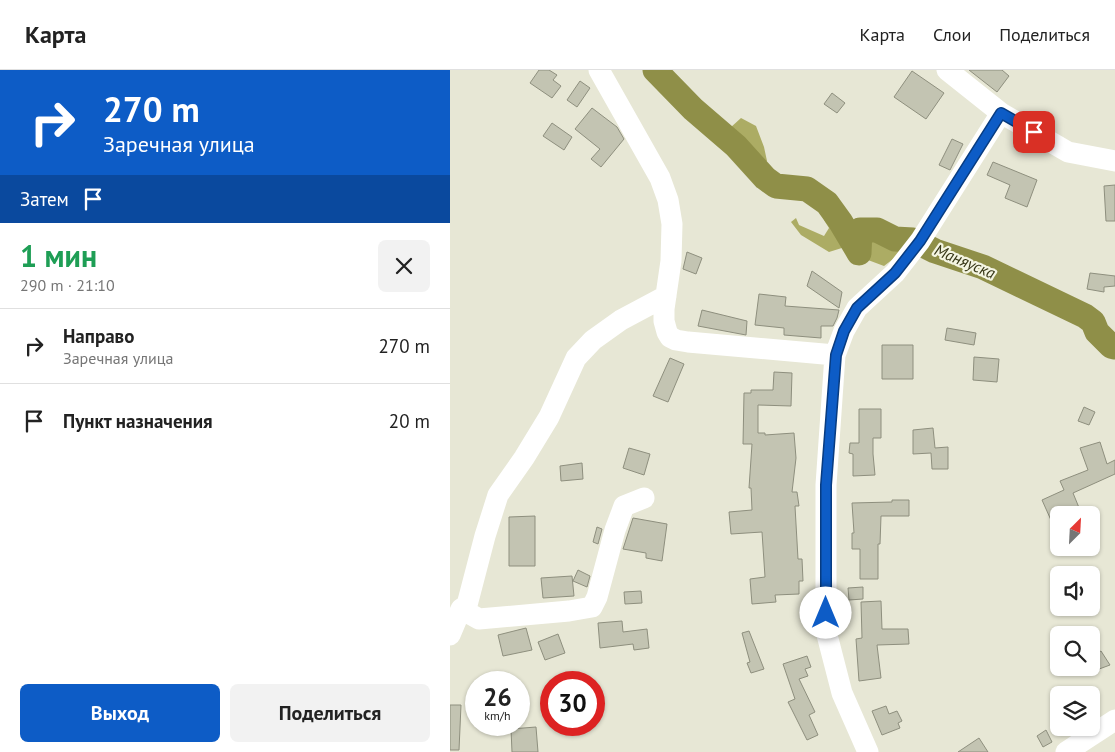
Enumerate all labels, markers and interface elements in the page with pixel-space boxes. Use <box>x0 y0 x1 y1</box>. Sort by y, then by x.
text: Карта <box>25 19 87 50</box>
text: Карта <box>860 23 905 46</box>
text: Слои <box>933 23 971 46</box>
text: Поделиться <box>999 23 1090 46</box>
text: 270 m <box>103 86 200 132</box>
icon: right <box>20 90 85 155</box>
pin <box>1013 111 1055 153</box>
icon: arrive <box>1020 118 1048 146</box>
text: Заречная улица <box>103 130 255 158</box>
icon: arrive <box>79 185 107 213</box>
text: Затем <box>20 187 69 211</box>
text: 1 мин <box>20 236 97 275</box>
water label: Маняуска <box>932 239 999 283</box>
button: close <box>378 240 430 292</box>
text: 290 m · 21:10 <box>20 275 115 295</box>
text: Направо <box>63 324 134 348</box>
icon: right <box>20 332 48 360</box>
text: 270 m <box>378 334 430 358</box>
text: Заречная улица <box>63 348 173 368</box>
icon: arrive <box>20 407 48 435</box>
text: Пункт назначения <box>63 409 213 433</box>
text: 20 m <box>389 409 430 433</box>
north arrow <box>1050 506 1100 556</box>
map controls <box>1050 506 1100 736</box>
button: sound <box>1050 566 1100 616</box>
position arrow <box>799 586 851 638</box>
button: search <box>1050 626 1100 676</box>
speed limit sign: 30 <box>540 671 605 736</box>
text: 26 <box>483 681 512 713</box>
button: Выход <box>20 684 220 742</box>
button: Поделиться <box>230 684 430 742</box>
button: layers <box>1050 686 1100 736</box>
text: km/h <box>484 708 511 723</box>

